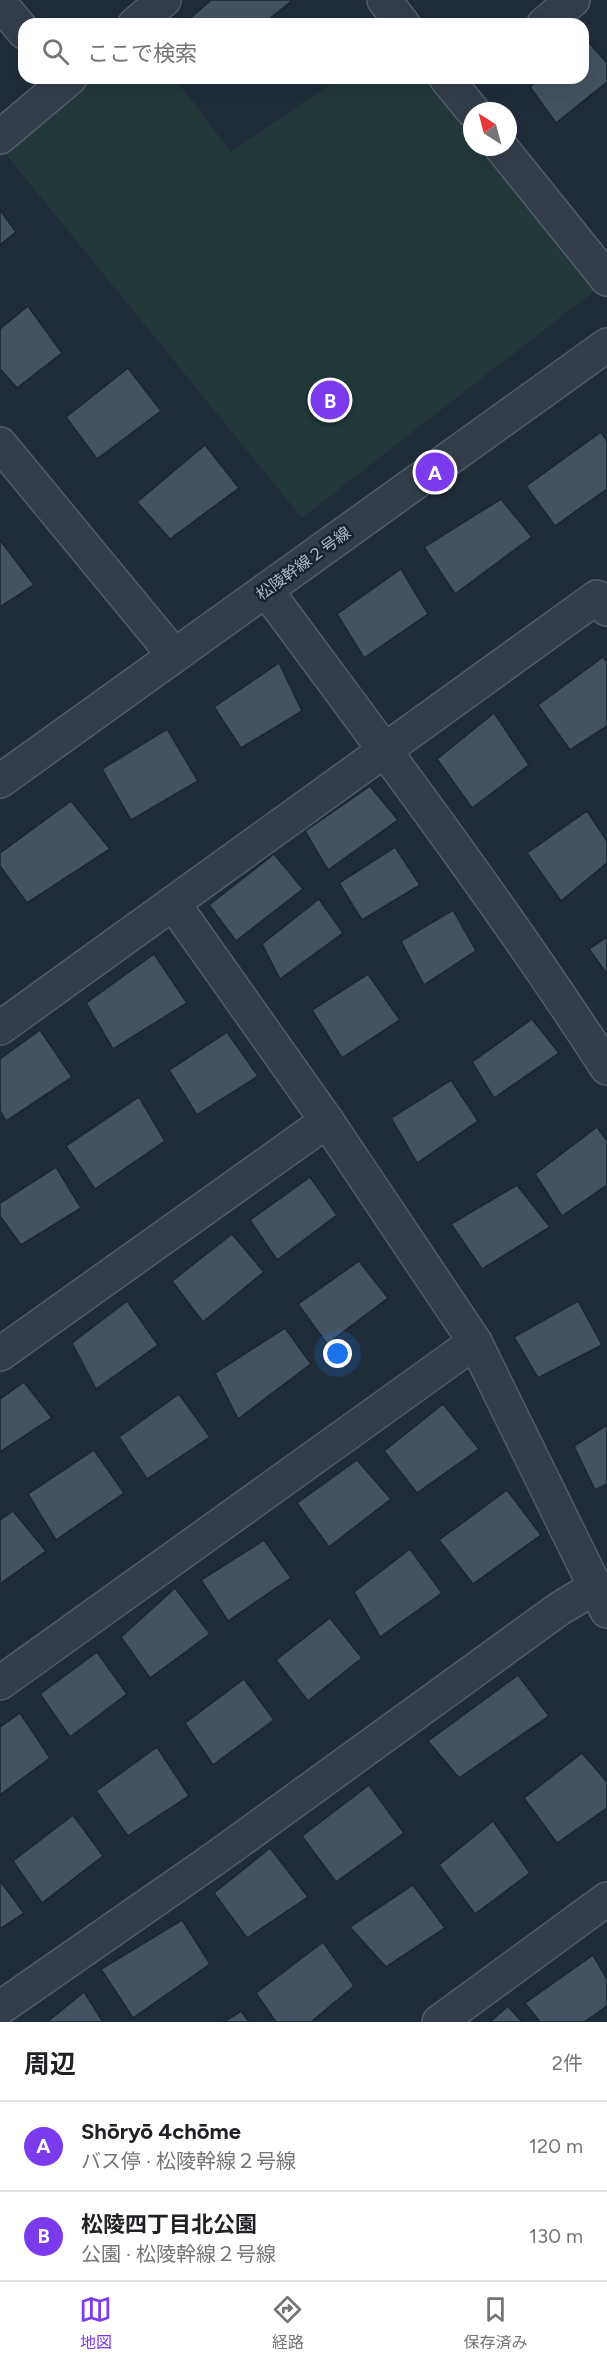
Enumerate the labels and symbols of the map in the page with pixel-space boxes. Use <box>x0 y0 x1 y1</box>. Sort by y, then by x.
north arrow <box>463 102 517 156</box>
pin: B <box>310 378 350 422</box>
pin: A <box>416 450 454 494</box>
street label: 松陵幹線２号線 <box>252 523 354 604</box>
your location <box>323 1339 352 1368</box>

